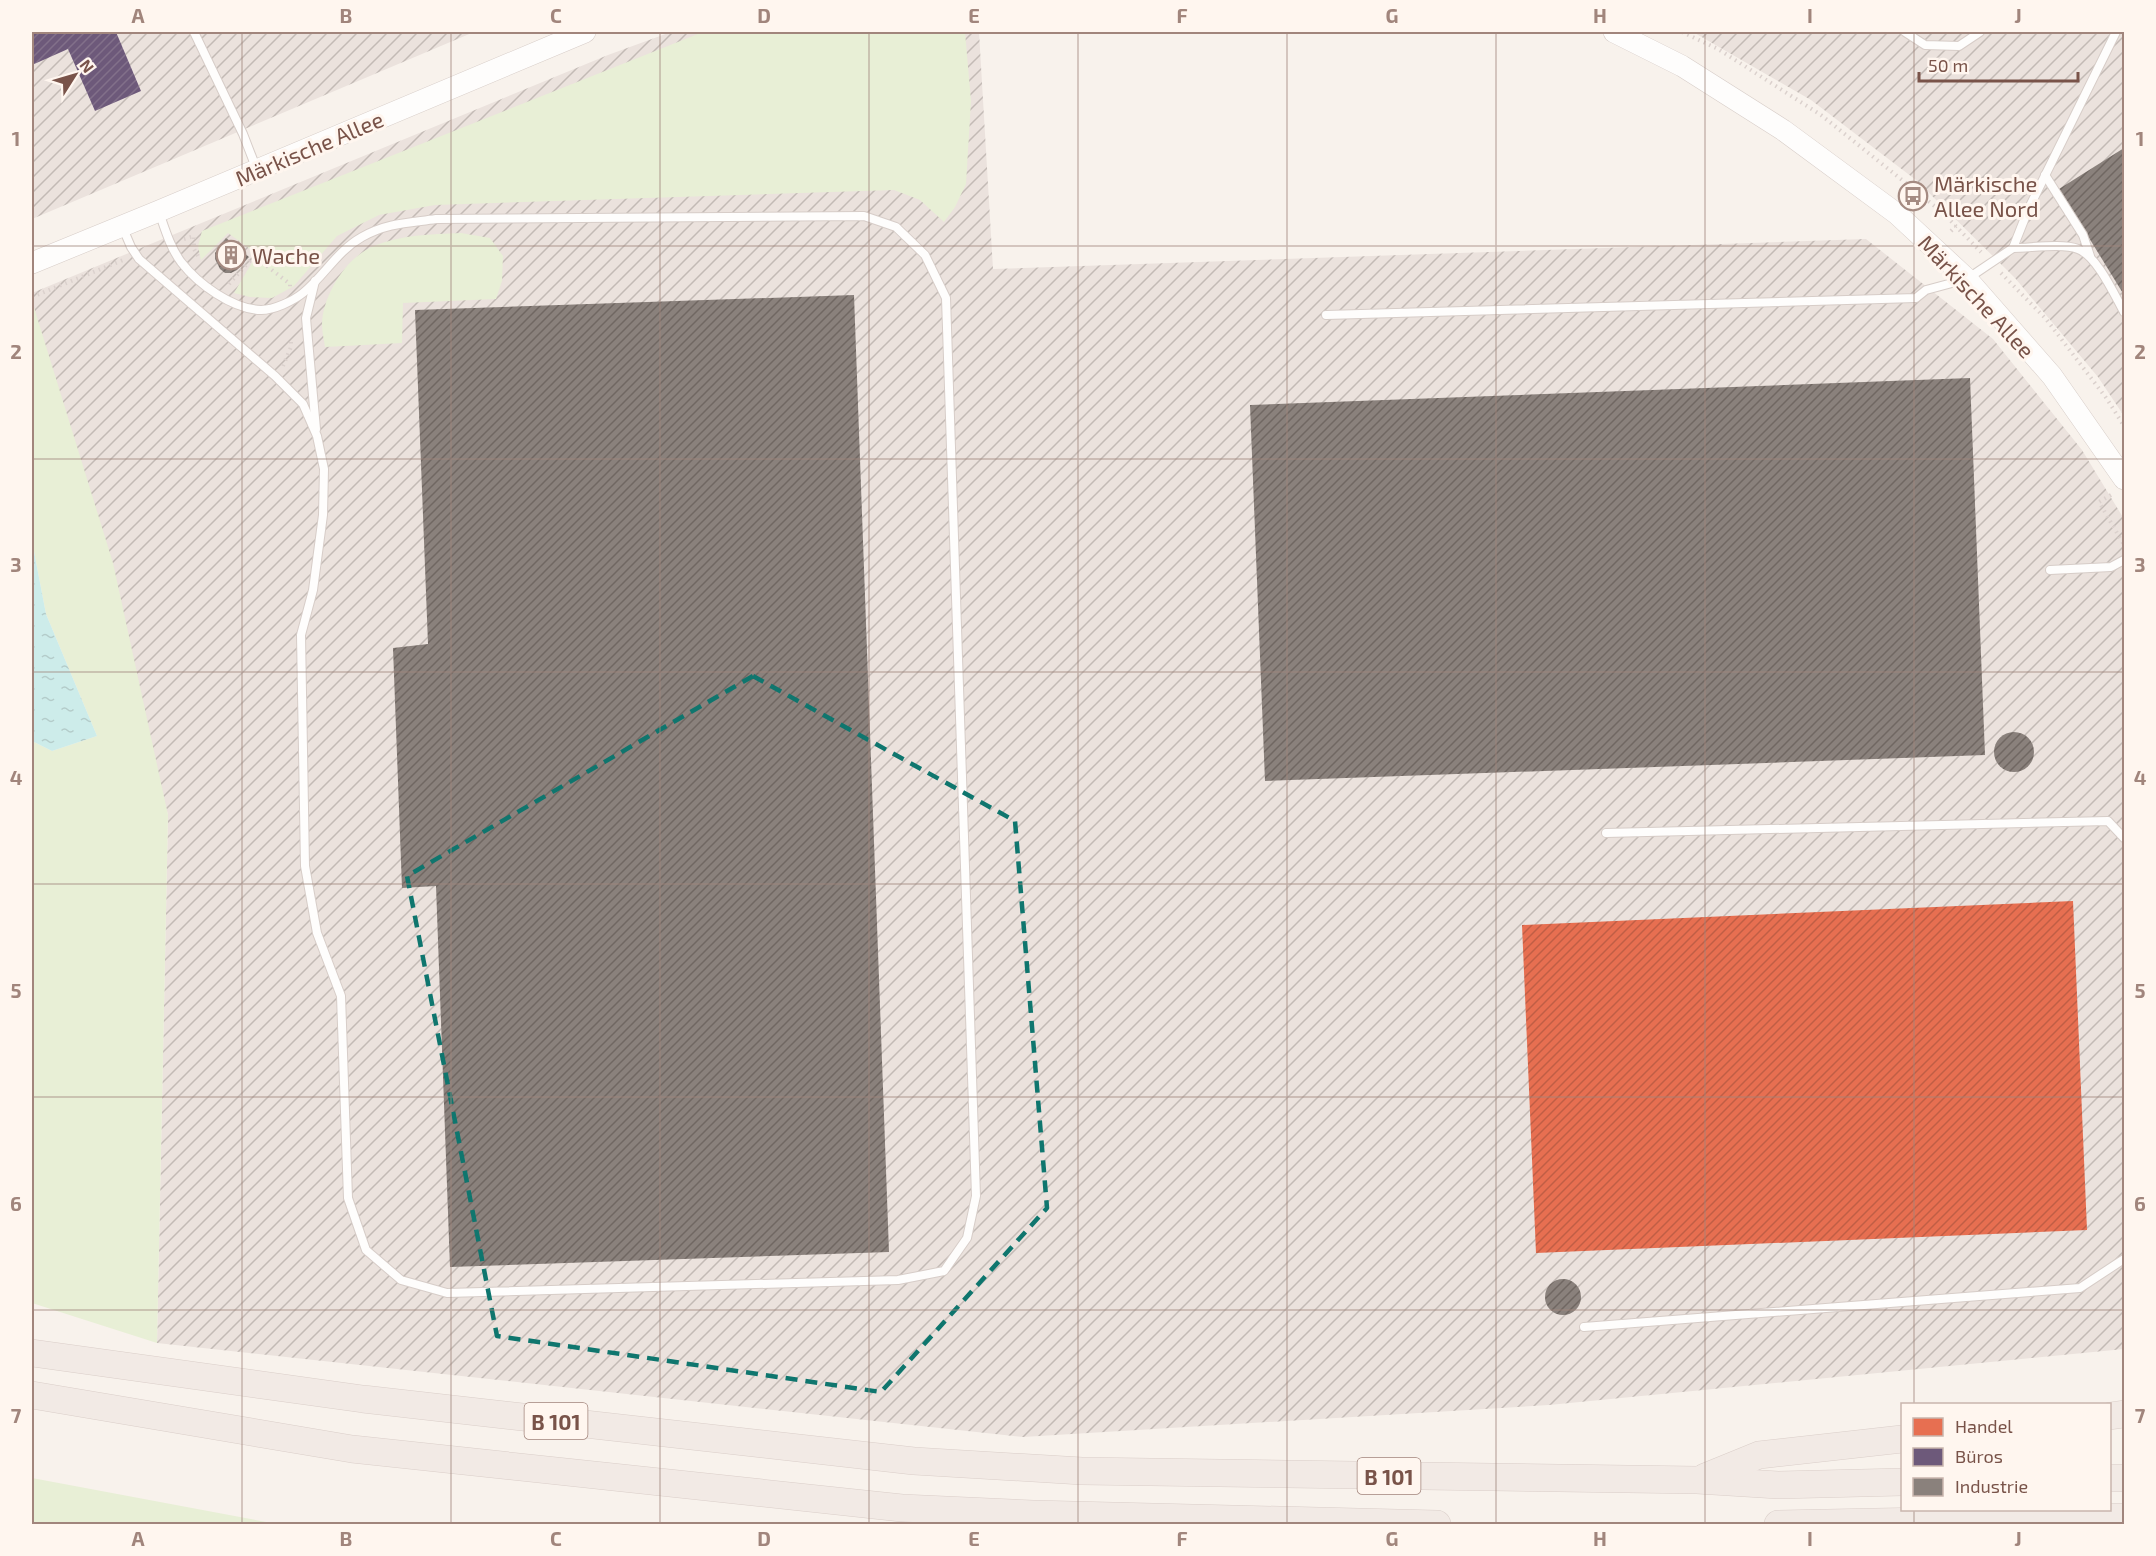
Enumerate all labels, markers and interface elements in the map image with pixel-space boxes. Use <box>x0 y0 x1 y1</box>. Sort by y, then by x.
text: A <box>131 3 145 27</box>
text: B <box>340 3 352 27</box>
text: C <box>550 3 562 27</box>
text: D <box>757 3 771 27</box>
text: E <box>968 3 980 27</box>
text: F <box>1176 3 1188 27</box>
text: G <box>1386 3 1398 27</box>
text: H <box>1593 3 1607 27</box>
text: I <box>1807 3 1813 27</box>
text: J <box>2014 3 2022 27</box>
north arrow <box>45 45 105 105</box>
scale bar <box>1919 45 2078 83</box>
text: 50 m <box>1928 54 1968 76</box>
text: N <box>76 55 98 76</box>
street label: Märkische Allee <box>231 105 387 191</box>
text: 1 <box>12 126 20 150</box>
text: 1 <box>2136 126 2144 150</box>
place label: Märkische Allee Nord <box>1934 170 2039 221</box>
bus stop icon: Märkische Allee Nord <box>1897 180 1929 212</box>
street label: Märkische Allee <box>1914 229 2040 363</box>
building icon: Wache <box>215 239 247 271</box>
place label: Wache <box>252 242 320 268</box>
text: 2 <box>10 339 22 363</box>
text: 2 <box>2134 339 2146 363</box>
text: 3 <box>10 552 22 576</box>
text: 3 <box>2134 552 2146 576</box>
text: 4 <box>10 765 23 789</box>
text: 4 <box>2134 765 2147 789</box>
text: 5 <box>10 978 22 1002</box>
text: 5 <box>2134 978 2146 1002</box>
text: 6 <box>10 1191 22 1215</box>
text: 6 <box>2134 1191 2146 1215</box>
text: 7 <box>11 1403 22 1427</box>
road number: B 101 <box>524 1403 588 1439</box>
legend <box>1901 1403 2111 1511</box>
text: 7 <box>2135 1403 2146 1427</box>
text: Handel <box>1955 1415 2013 1437</box>
text: Büros <box>1955 1445 2003 1467</box>
road number: B 101 <box>1358 1458 1420 1494</box>
text: Industrie <box>1955 1475 2028 1497</box>
text: A <box>131 1526 145 1550</box>
text: B <box>340 1526 352 1550</box>
text: C <box>550 1526 562 1550</box>
text: D <box>757 1526 771 1550</box>
text: E <box>968 1526 980 1550</box>
text: F <box>1176 1526 1188 1550</box>
text: G <box>1386 1526 1398 1550</box>
text: H <box>1593 1526 1607 1550</box>
text: I <box>1807 1526 1813 1550</box>
text: J <box>2014 1526 2022 1550</box>

